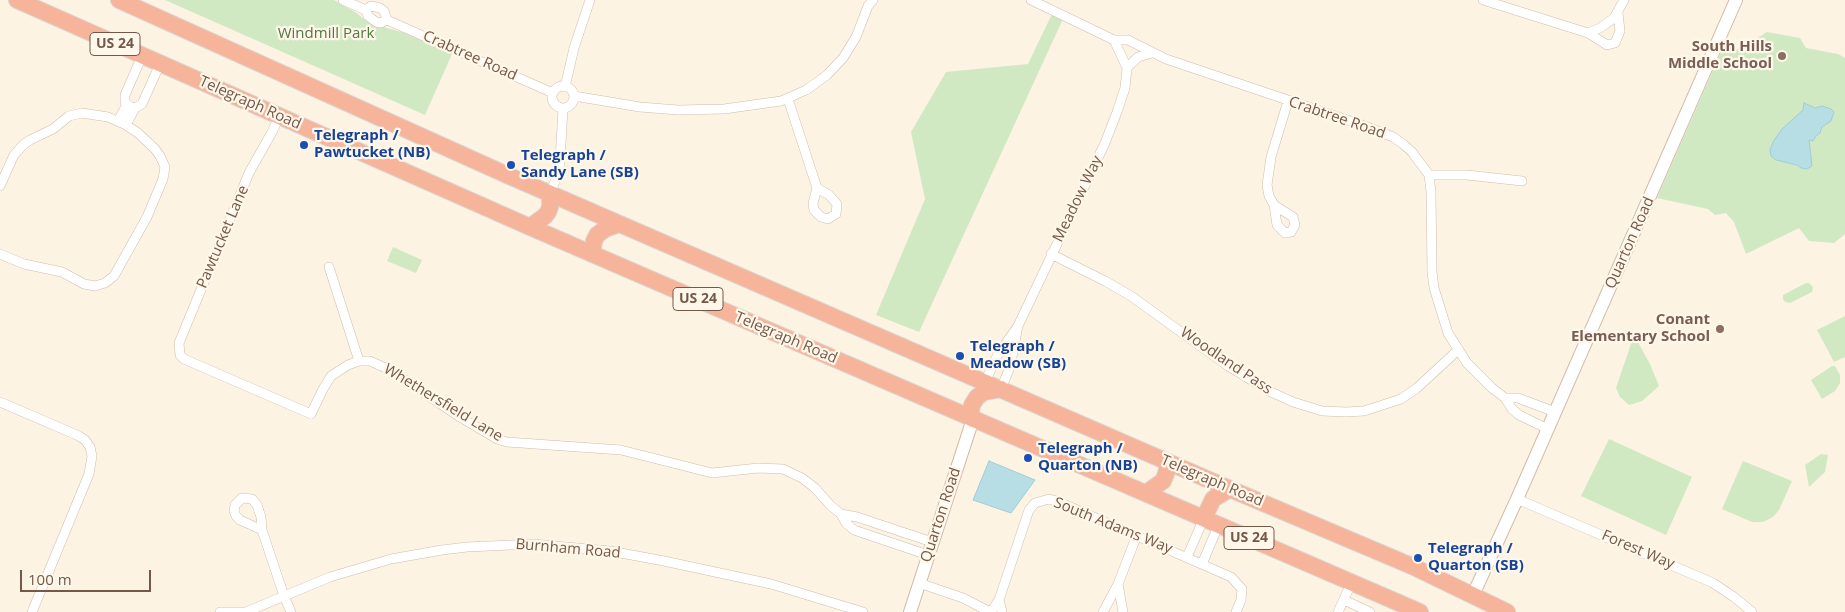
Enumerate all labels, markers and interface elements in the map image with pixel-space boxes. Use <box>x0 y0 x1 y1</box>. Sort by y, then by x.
park label: Windmill Park <box>278 25 374 43</box>
street label: Crabtree Road <box>420 27 520 85</box>
road number: US 24 <box>90 33 140 56</box>
place label: South Hills Middle School <box>1668 38 1772 73</box>
marker: South Hills Middle School <box>1776 50 1788 62</box>
street label: Telegraph Road <box>196 72 304 134</box>
street label: Crabtree Road <box>1286 93 1388 143</box>
place label: Telegraph / Pawtucket (NB) <box>314 127 430 162</box>
marker: Telegraph / Pawtucket (NB) <box>298 139 310 151</box>
place label: Telegraph / Sandy Lane (SB) <box>521 147 639 182</box>
street label: Meadow Way <box>1049 153 1107 245</box>
marker: Telegraph / Sandy Lane (SB) <box>505 159 517 171</box>
street label: Pawtucket Lane <box>193 183 253 291</box>
street label: Quarton Road <box>1602 194 1658 292</box>
road number: US 24 <box>673 288 723 310</box>
street label: Telegraph Road <box>732 308 840 368</box>
place label: Conant Elementary School <box>1571 311 1710 346</box>
marker: Conant Elementary School <box>1714 323 1726 335</box>
street label: Woodland Pass <box>1177 324 1275 398</box>
place label: Telegraph / Meadow (SB) <box>970 338 1066 373</box>
marker: Telegraph / Meadow (SB) <box>954 350 966 362</box>
street label: Whethersfield Lane <box>380 360 506 446</box>
place label: Telegraph / Quarton (NB) <box>1038 440 1138 475</box>
street label: Telegraph Road <box>1158 451 1266 511</box>
marker: Telegraph / Quarton (NB) <box>1022 452 1034 464</box>
street label: Quarton Road <box>917 465 965 565</box>
street label: South Adams Way <box>1051 494 1175 558</box>
road number: US 24 <box>1224 526 1274 550</box>
street label: Forest Way <box>1599 527 1677 573</box>
street label: Burnham Road <box>515 535 621 563</box>
place label: Telegraph / Quarton (SB) <box>1428 540 1524 575</box>
marker: Telegraph / Quarton (SB) <box>1412 552 1424 564</box>
scale bar <box>22 560 154 592</box>
text: 100 m <box>28 569 72 589</box>

